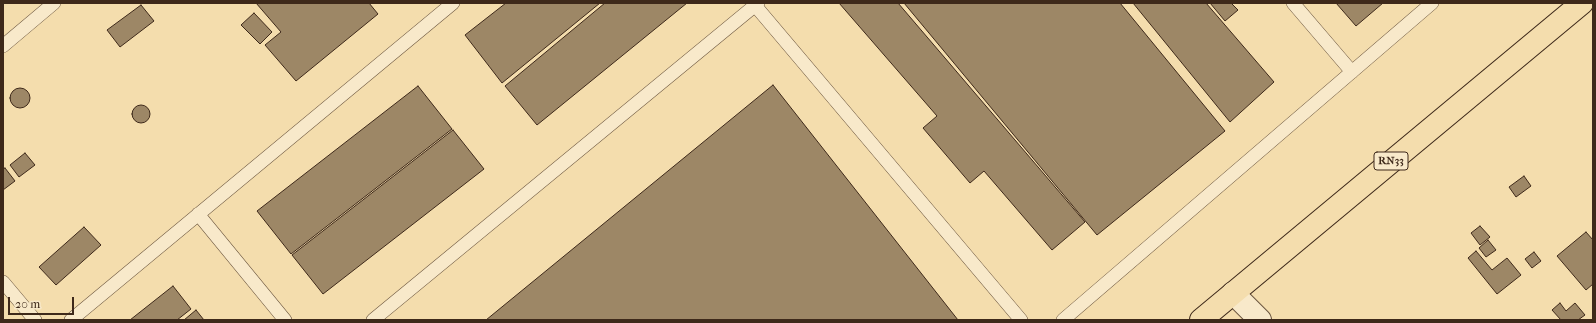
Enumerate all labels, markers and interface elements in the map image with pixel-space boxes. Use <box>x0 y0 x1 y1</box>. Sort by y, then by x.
road number: RN33 <box>1374 152 1408 170</box>
scale bar <box>10 289 76 315</box>
text: 20 m <box>15 297 40 311</box>

